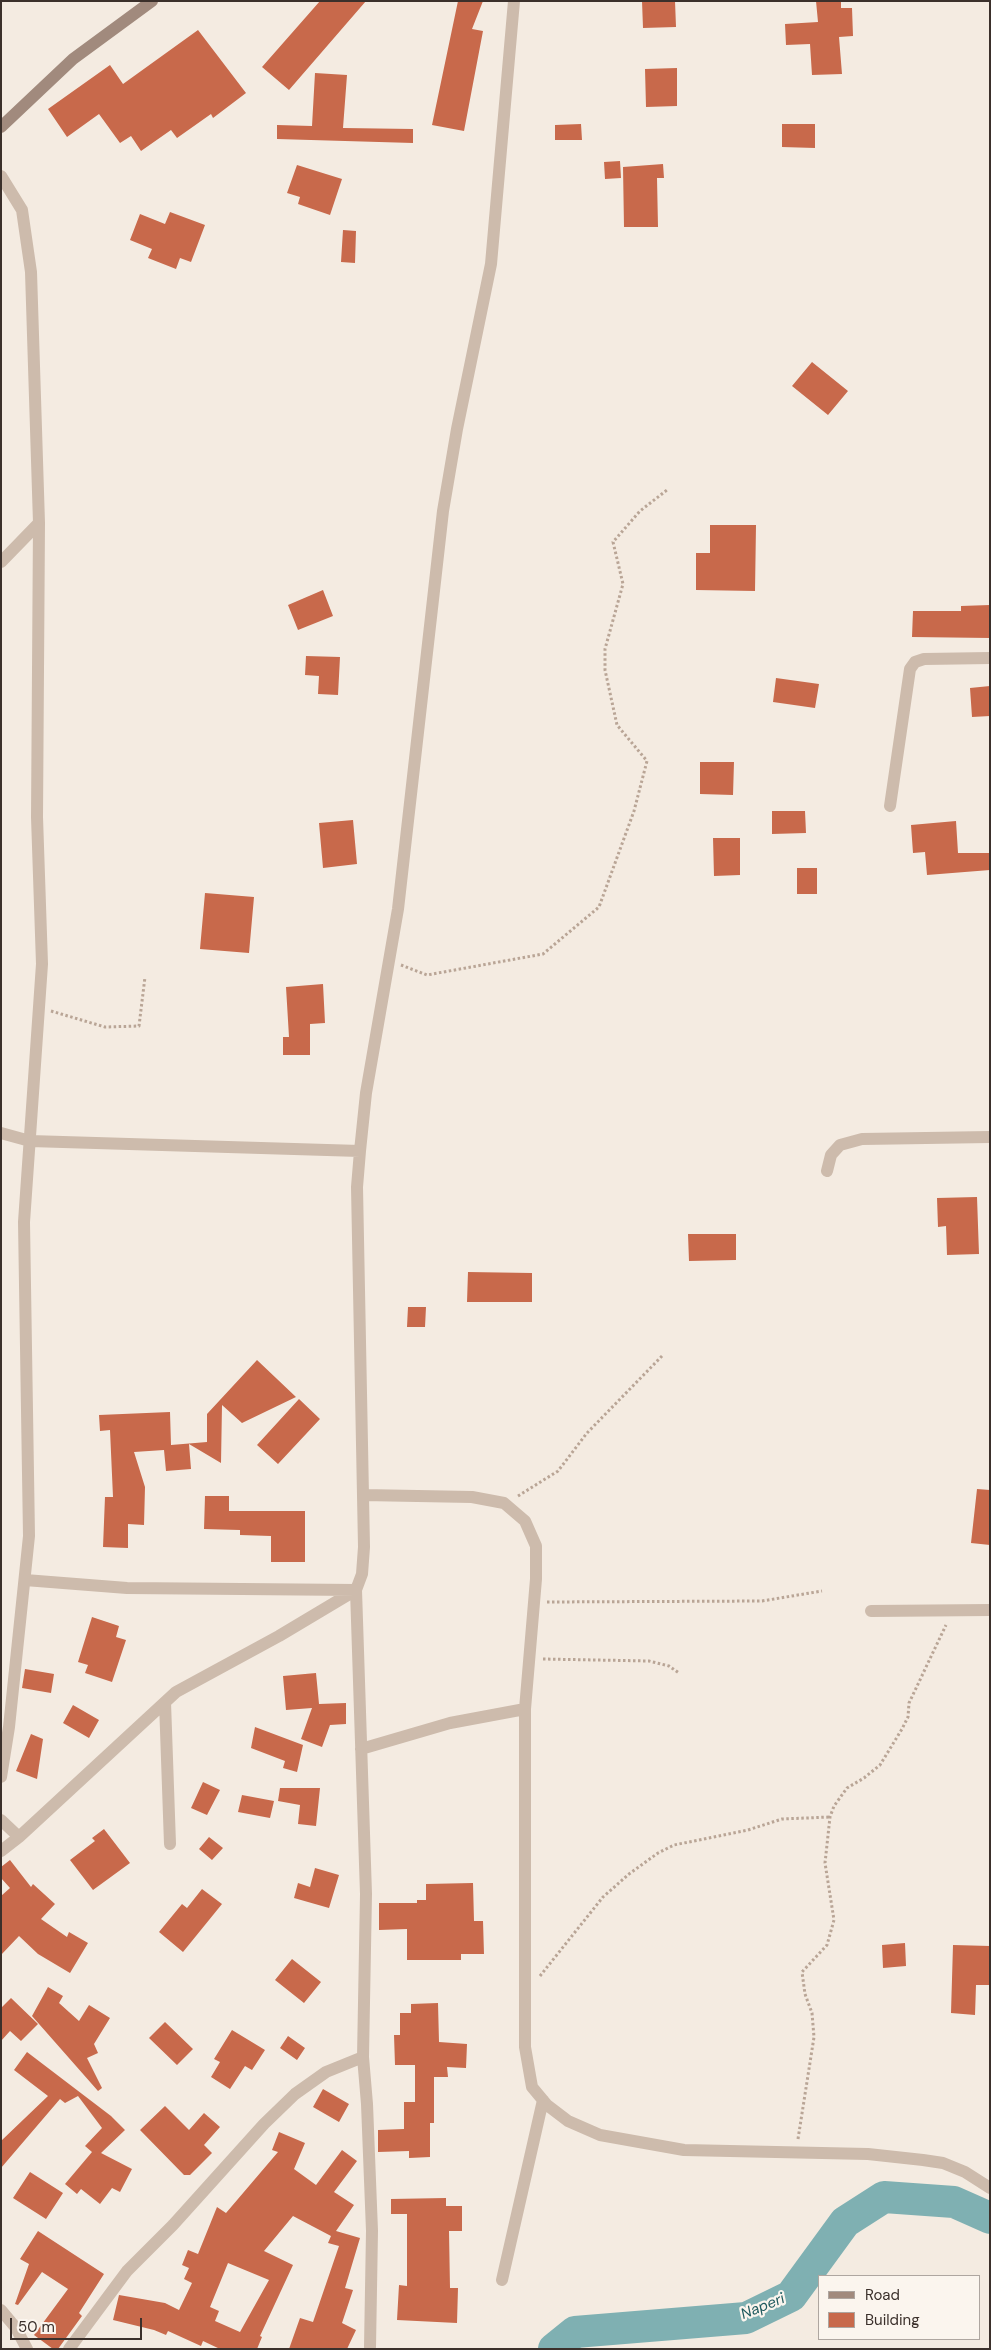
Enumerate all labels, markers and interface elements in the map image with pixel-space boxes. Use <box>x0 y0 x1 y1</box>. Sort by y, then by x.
legend <box>818 2275 981 2340</box>
text: Road <box>865 2285 900 2305</box>
water label: Naperi <box>738 2290 788 2324</box>
scale bar <box>12 2308 145 2340</box>
text: Building <box>865 2310 920 2330</box>
text: 50 m <box>18 2317 55 2337</box>

